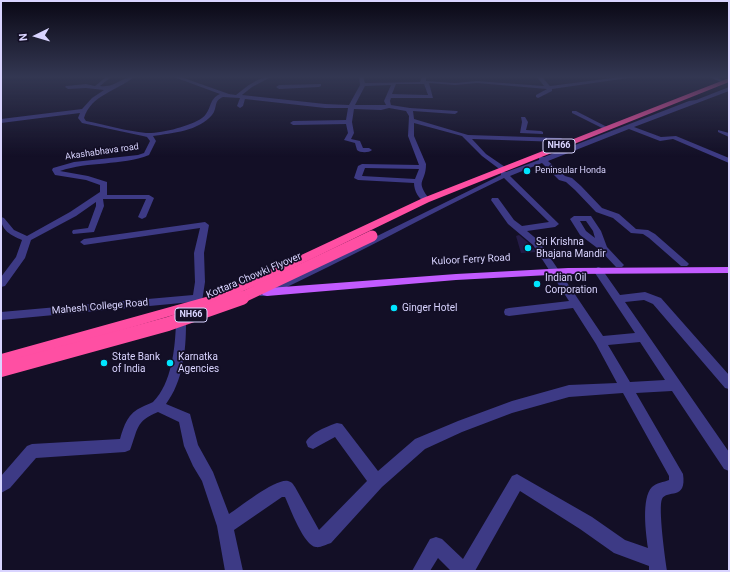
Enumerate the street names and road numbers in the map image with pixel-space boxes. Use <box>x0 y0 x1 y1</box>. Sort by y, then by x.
road number: NH66 <box>543 139 575 153</box>
street label: Akashabhava road <box>65 141 139 163</box>
street label: Kottara Chowki Flyover <box>205 251 303 301</box>
street label: Kuloor Ferry Road <box>431 252 511 268</box>
street label: Mahesh College Road <box>51 297 149 317</box>
road number: NH66 <box>175 308 207 322</box>

